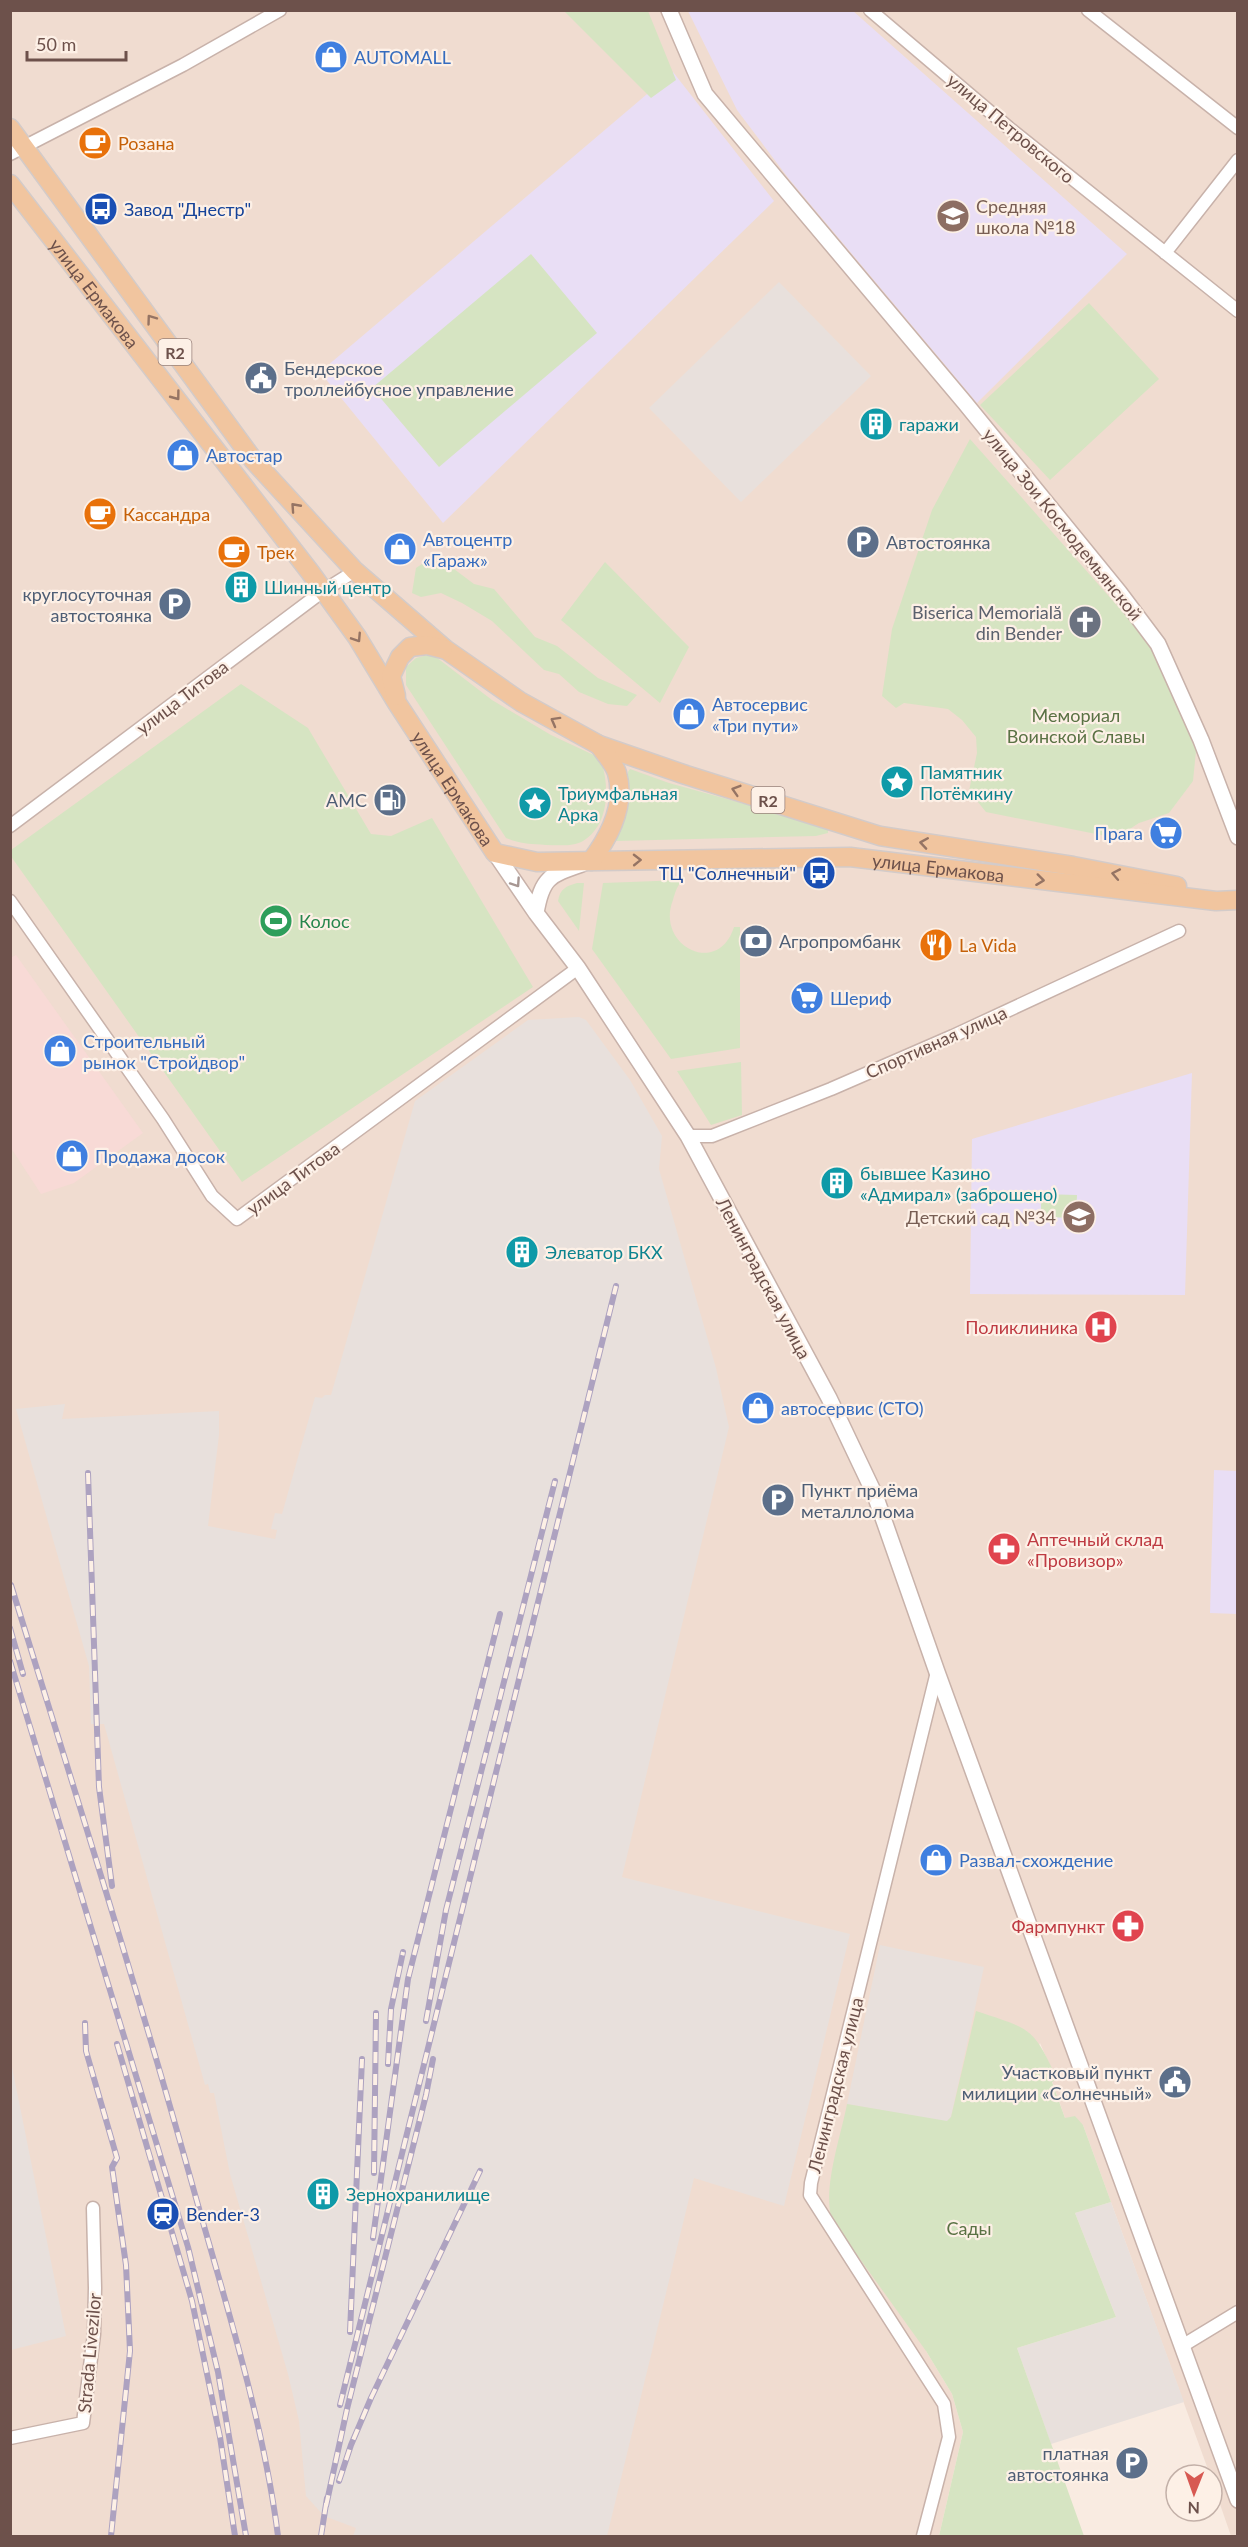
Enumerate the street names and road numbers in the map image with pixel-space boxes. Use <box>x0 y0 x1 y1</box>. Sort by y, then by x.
street label: улица Петровского <box>943 68 1079 188</box>
street label: улица Ермакова <box>45 234 144 352</box>
road number: R2 <box>158 339 192 365</box>
street label: улица Зои Космодемьянской <box>979 424 1147 624</box>
street label: улица Титова <box>132 655 232 739</box>
street label: улица Ермакова <box>407 727 498 850</box>
road number: R2 <box>752 787 784 813</box>
street label: улица Ермакова <box>871 849 1006 886</box>
street label: Спортивная улица <box>862 1001 1010 1083</box>
street label: улица Титова <box>242 1137 344 1219</box>
street label: Ленинградская улица <box>712 1193 816 1363</box>
street label: Ленинградская улица <box>802 1995 867 2176</box>
street label: Strada Livezilor <box>73 2292 105 2414</box>

